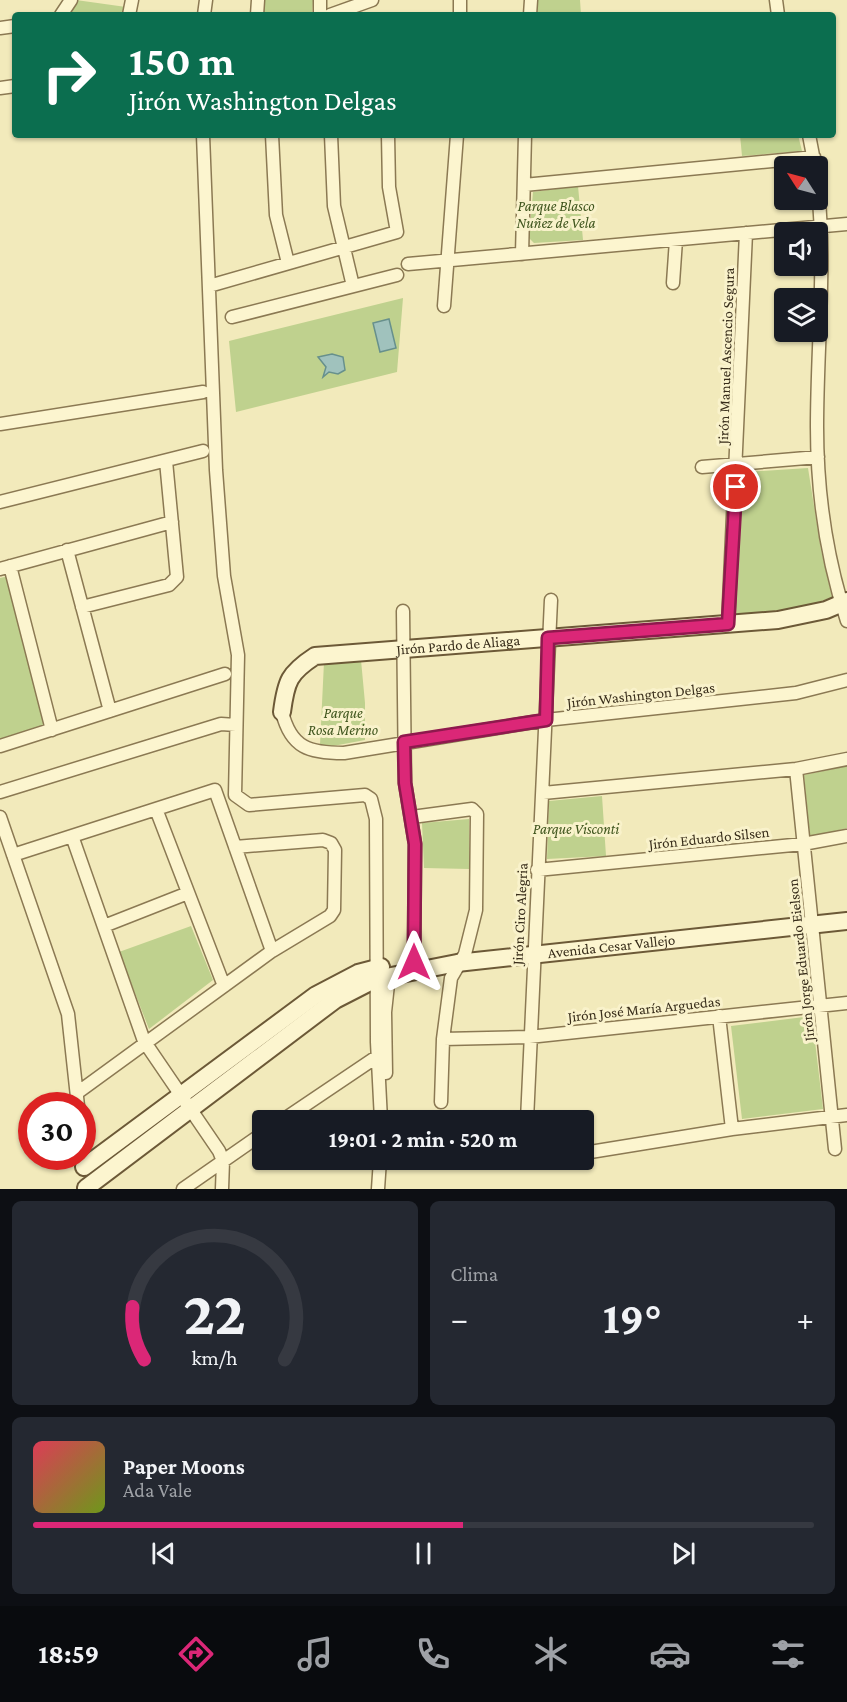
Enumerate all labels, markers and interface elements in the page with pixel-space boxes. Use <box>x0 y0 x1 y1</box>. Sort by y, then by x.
icon: right <box>30 36 108 114</box>
text: 150 m <box>129 37 234 84</box>
text: Jirón Washington Delgas <box>129 86 397 116</box>
north arrow <box>774 156 828 210</box>
map controls <box>774 156 828 342</box>
park label: Parque Blasco Nuñez de Vela <box>517 198 595 231</box>
button: sound <box>774 222 828 276</box>
street label: Jirón Manuel Ascencio Segura <box>715 267 738 447</box>
button: layers <box>774 288 828 342</box>
pin <box>710 461 761 512</box>
icon: arrive <box>719 470 752 503</box>
street label: Jirón Pardo de Aliaga <box>394 632 521 659</box>
street label: Jirón Washington Delgas <box>564 679 716 712</box>
park label: Parque Rosa Merino <box>308 705 378 738</box>
park label: Parque Visconti <box>533 821 620 838</box>
street label: Jirón Eduardo Silsen <box>646 824 770 854</box>
street label: Jirón Ciro Alegria <box>509 862 532 968</box>
street label: Jirón Jorge Eduardo Eielson <box>785 878 819 1044</box>
position arrow <box>382 930 446 994</box>
street label: Avenida Cesar Vallejo <box>547 932 676 961</box>
street label: Jirón José María Arguedas <box>565 993 721 1026</box>
speed limit sign: 30 <box>18 1092 96 1170</box>
text: 19:01 · 2 min · 520 m <box>329 1127 517 1152</box>
text: Clima <box>451 1263 498 1285</box>
text: 22 <box>183 1278 246 1347</box>
text: 19° <box>603 1293 662 1343</box>
text: − <box>451 1300 468 1337</box>
text: + <box>797 1300 814 1337</box>
text: km/h <box>192 1346 238 1370</box>
text: Paper Moons <box>123 1454 245 1479</box>
text: Ada Vale <box>123 1479 192 1501</box>
icon: previous <box>147 1537 180 1570</box>
icon: pause <box>407 1537 440 1570</box>
icon: next <box>667 1537 700 1570</box>
icon: directions <box>175 1633 217 1675</box>
icon: music <box>294 1633 336 1675</box>
icon: phone <box>412 1633 454 1675</box>
icon: climate <box>530 1633 572 1675</box>
icon: car <box>649 1633 691 1675</box>
icon: filters <box>767 1633 809 1675</box>
text: 18:59 <box>38 1639 99 1669</box>

